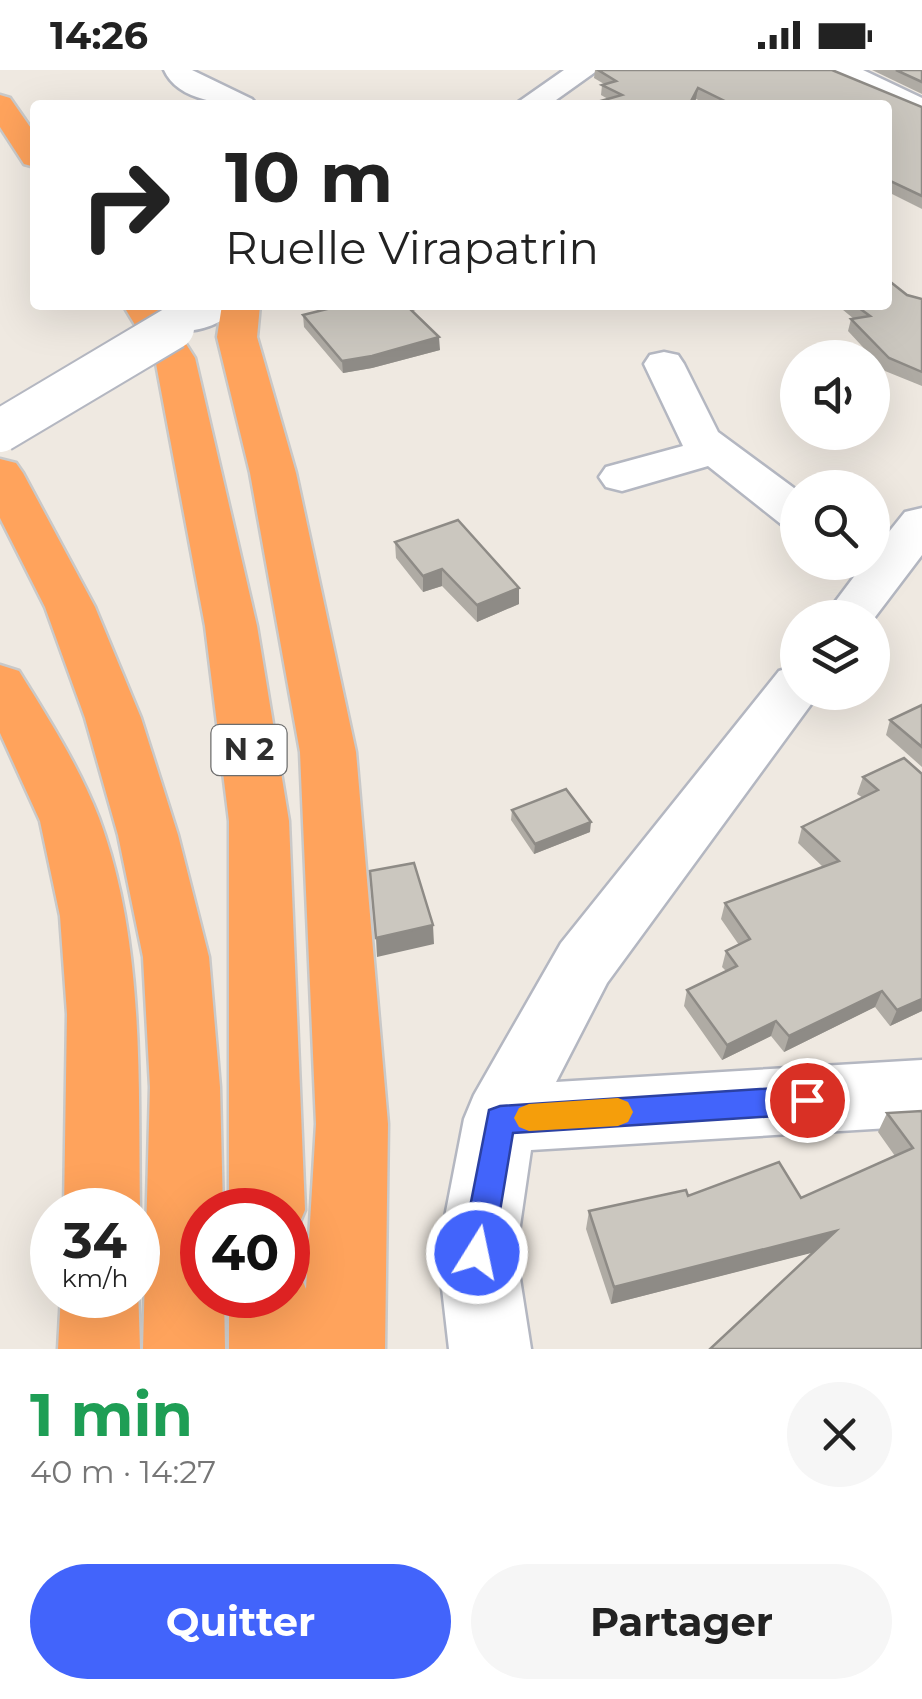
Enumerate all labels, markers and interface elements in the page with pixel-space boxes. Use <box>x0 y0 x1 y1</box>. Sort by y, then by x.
text: 14:26 <box>50 12 148 59</box>
text: 10 m <box>225 134 393 220</box>
icon: right <box>60 140 190 270</box>
text: Ruelle Virapatrin <box>225 220 599 275</box>
map controls <box>780 340 890 710</box>
button: sound <box>780 340 890 450</box>
button: search <box>780 470 890 580</box>
button: layers <box>780 600 890 710</box>
road number: N 2 <box>212 725 286 775</box>
pin <box>765 1058 850 1143</box>
icon: arrive <box>780 1073 835 1128</box>
speed limit sign: 40 <box>180 1188 310 1318</box>
position arrow <box>425 1201 529 1305</box>
text: 34 <box>63 1210 127 1271</box>
text: km/h <box>62 1263 128 1293</box>
text: 1 min <box>30 1378 193 1451</box>
button: close <box>787 1382 892 1487</box>
text: 40 m · 14:27 <box>30 1452 216 1491</box>
button: Quitter <box>30 1564 451 1679</box>
button: Partager <box>471 1564 892 1679</box>

